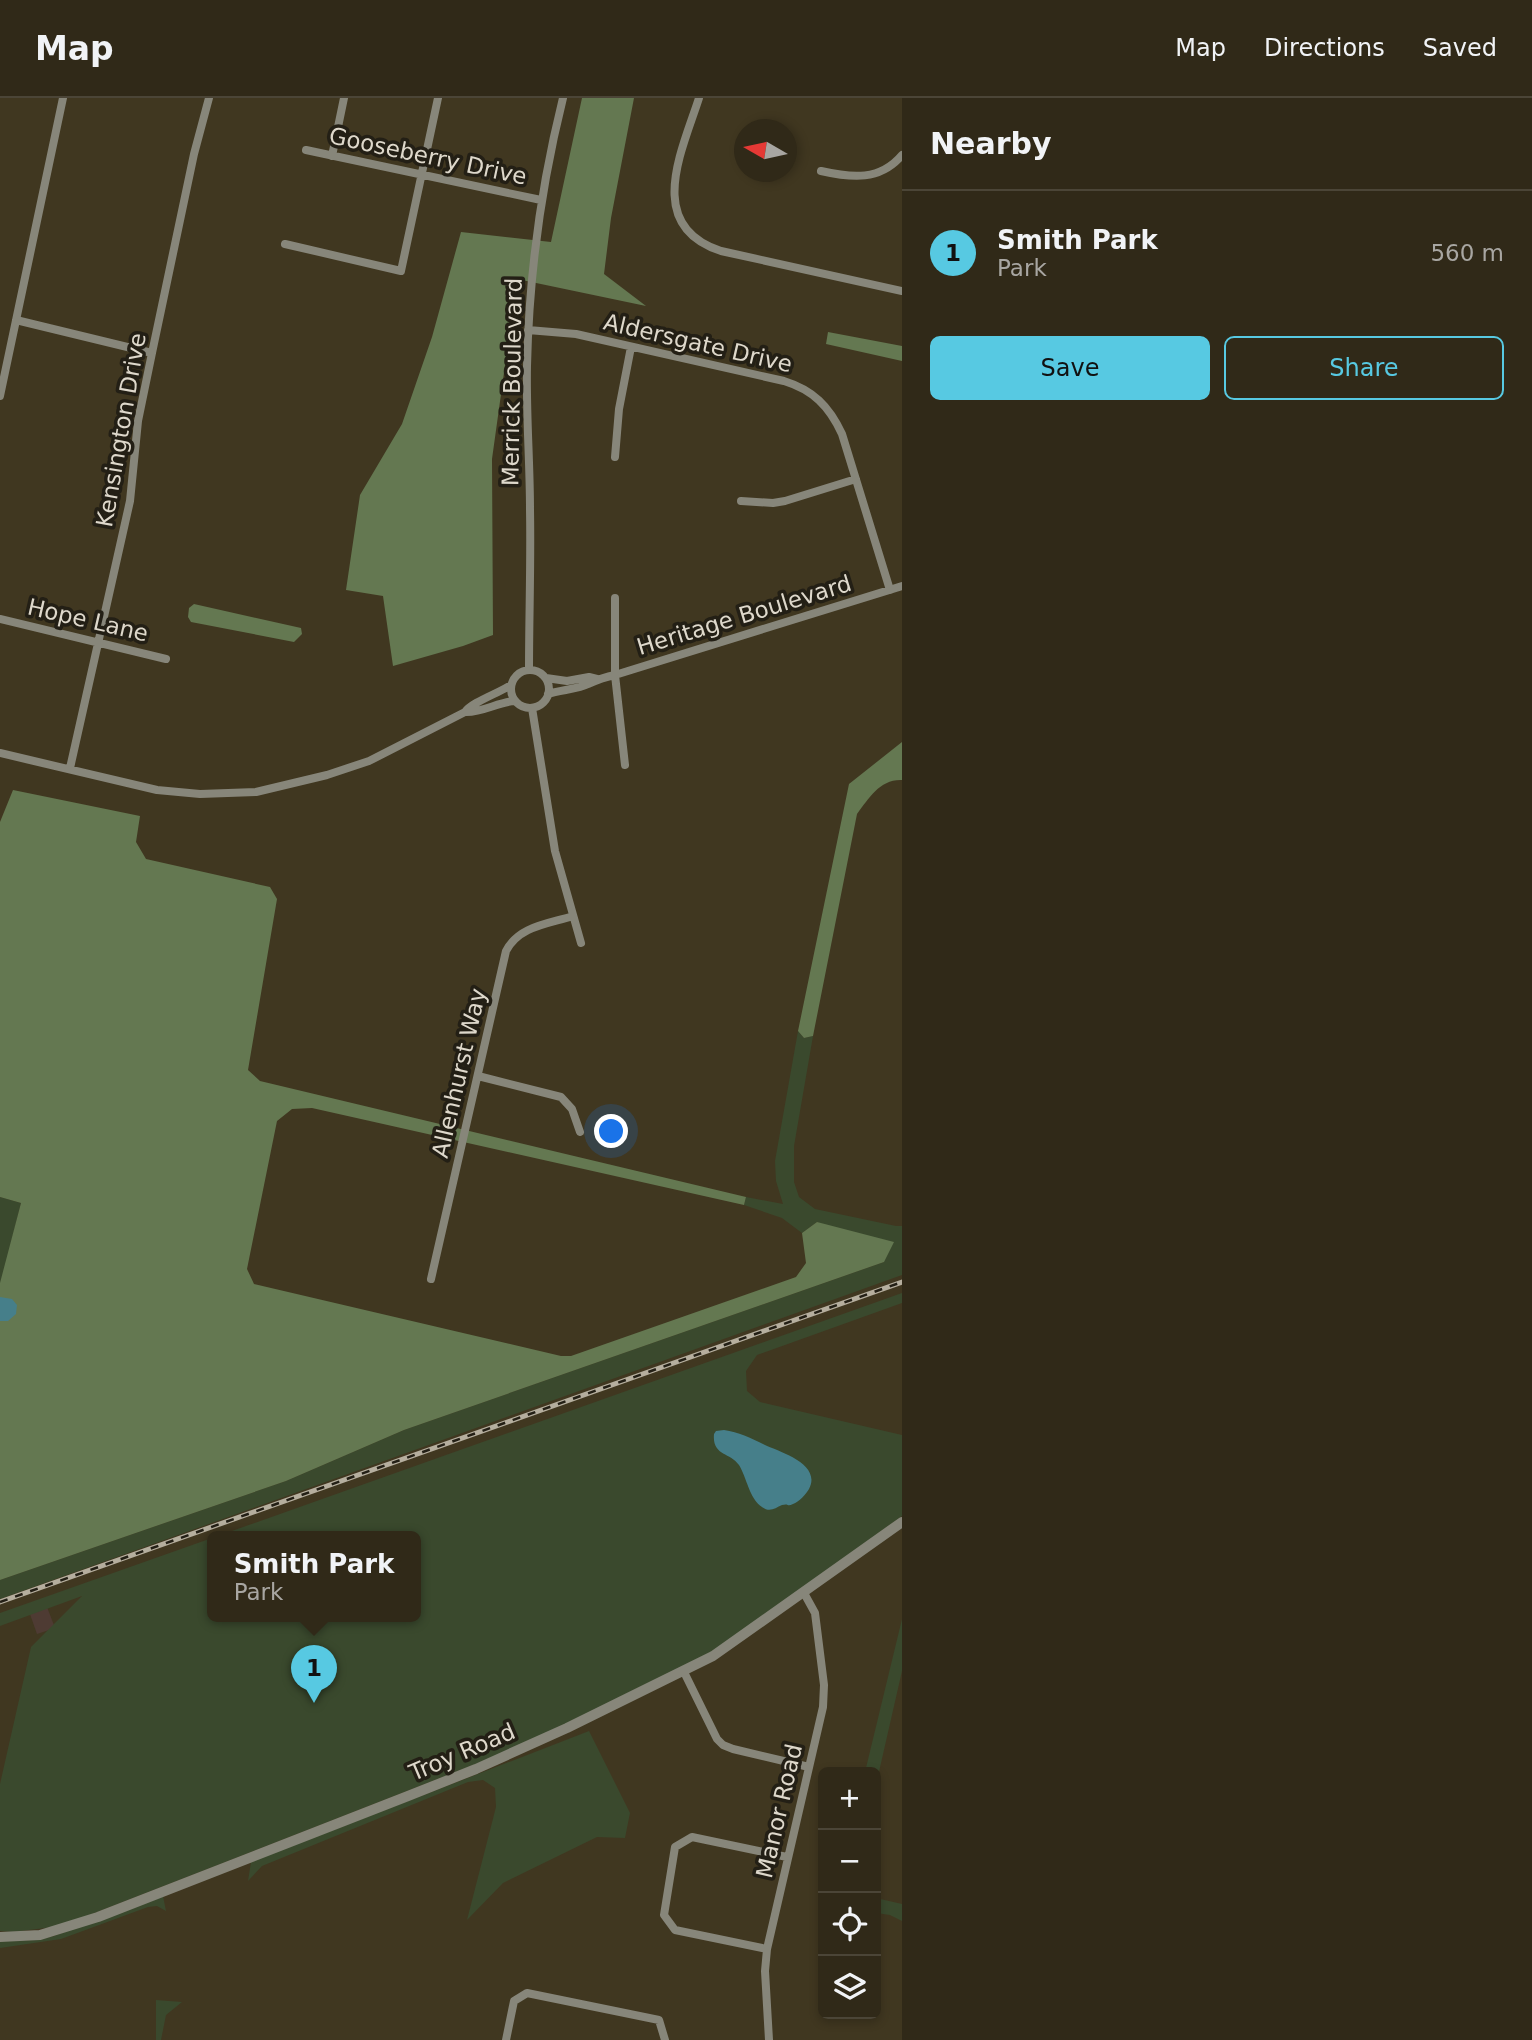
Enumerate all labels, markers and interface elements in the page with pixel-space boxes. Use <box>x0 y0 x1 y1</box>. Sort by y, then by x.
text: Map <box>35 29 114 68</box>
text: Map <box>1175 34 1226 62</box>
text: Directions <box>1264 34 1385 62</box>
text: Saved <box>1423 34 1497 62</box>
north arrow <box>734 119 797 182</box>
street label: Gooseberry Drive <box>327 122 529 190</box>
text: Nearby <box>930 126 1052 161</box>
text: Smith Park <box>997 225 1158 255</box>
text: 1 <box>945 240 961 266</box>
text: 560 m <box>1430 240 1504 266</box>
text: Park <box>997 255 1047 281</box>
street label: Merrick Boulevard <box>497 278 527 486</box>
street label: Aldersgate Drive <box>601 309 795 377</box>
street label: Kensington Drive <box>91 331 151 529</box>
button: Save <box>930 336 1210 400</box>
button: Share <box>1224 336 1504 400</box>
street label: Heritage Boulevard <box>634 570 854 660</box>
street label: Hope Lane <box>25 593 151 647</box>
street label: Allenhurst Way <box>427 986 491 1160</box>
your location <box>594 1114 628 1148</box>
popup <box>207 1531 421 1622</box>
text: Smith Park <box>234 1549 394 1579</box>
text: Park <box>234 1579 283 1605</box>
pin: 1 <box>291 1645 337 1703</box>
street label: Troy Road <box>404 1718 519 1786</box>
street label: Manor Road <box>751 1741 807 1881</box>
map controls <box>818 1767 881 2019</box>
button: + <box>818 1767 881 1830</box>
button: − <box>818 1830 881 1893</box>
button: locate <box>818 1893 881 1956</box>
button: layers <box>818 1956 881 2019</box>

